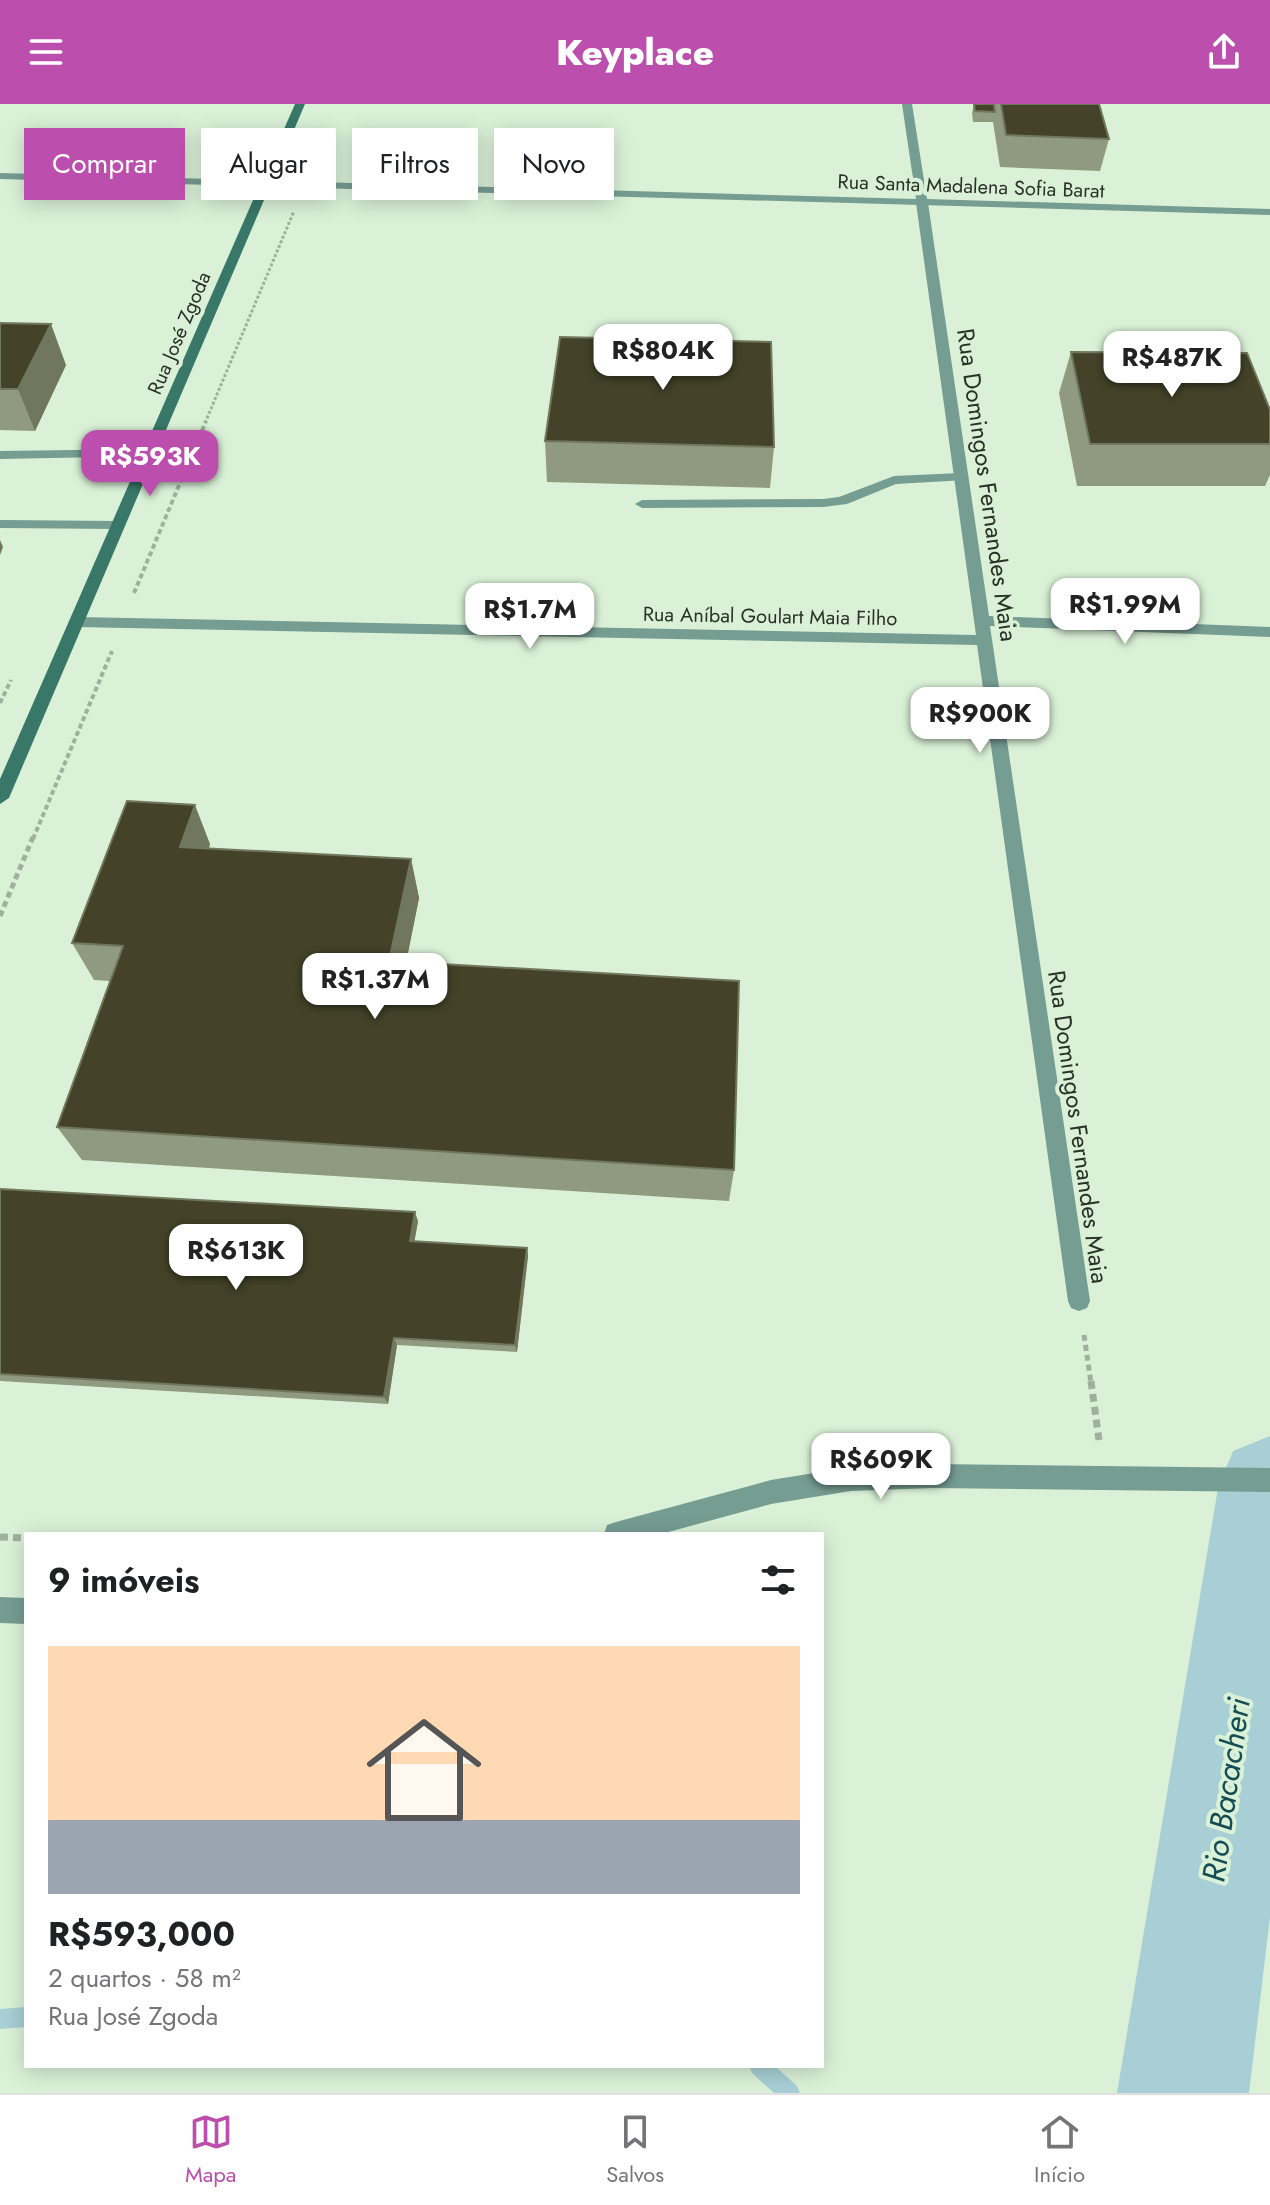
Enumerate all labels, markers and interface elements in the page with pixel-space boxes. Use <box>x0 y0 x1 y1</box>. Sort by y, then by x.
text: Keyplace <box>556 26 714 78</box>
icon: menu <box>24 30 68 74</box>
icon: share <box>1202 30 1246 74</box>
chip: Comprar <box>24 128 185 200</box>
chip: Alugar <box>201 128 336 200</box>
chip: Filtros <box>352 128 478 200</box>
chip: Novo <box>494 128 614 200</box>
street label: Rua Santa Madalena Sofia Barat <box>837 167 1105 206</box>
street label: Rua José Zgoda <box>141 267 218 399</box>
pin: R$804K <box>598 324 728 392</box>
street label: Rua Domingos Fernandes Maia <box>948 326 1027 644</box>
text: R$804K <box>612 331 714 369</box>
pin: R$487K <box>1107 331 1237 399</box>
text: R$487K <box>1122 338 1222 376</box>
pin: R$593K <box>85 430 215 498</box>
text: R$593K <box>99 437 201 475</box>
pin: R$1.99M <box>1051 578 1199 646</box>
pin: R$1.7M <box>465 583 595 651</box>
text: R$1.99M <box>1069 585 1181 623</box>
text: R$1.7M <box>483 590 577 628</box>
street label: Rua Aníbal Goulart Maia Filho <box>643 600 898 633</box>
pin: R$900K <box>915 687 1045 755</box>
text: R$900K <box>929 694 1032 732</box>
pin: R$1.37M <box>301 953 449 1021</box>
text: R$1.37M <box>320 960 430 998</box>
street label: Rua Domingos Fernandes Maia <box>1039 968 1118 1286</box>
pin: R$613K <box>171 1224 301 1292</box>
text: R$613K <box>187 1231 285 1269</box>
pin: R$609K <box>816 1433 946 1501</box>
text: R$609K <box>829 1440 933 1478</box>
text: 9 imóveis <box>48 1556 200 1605</box>
icon: filters <box>756 1558 800 1602</box>
water label: Rio Bacacheri <box>1190 1694 1262 1885</box>
icon: home <box>352 1698 496 1842</box>
text: R$593,000 <box>48 1910 235 1959</box>
text: 2 quartos · 58 m² <box>48 1959 241 1997</box>
text: Rua José Zgoda <box>48 1997 218 2035</box>
tab: Mapa <box>185 2110 236 2190</box>
tab: Salvos <box>606 2110 664 2190</box>
tab: Início <box>1034 2110 1085 2190</box>

